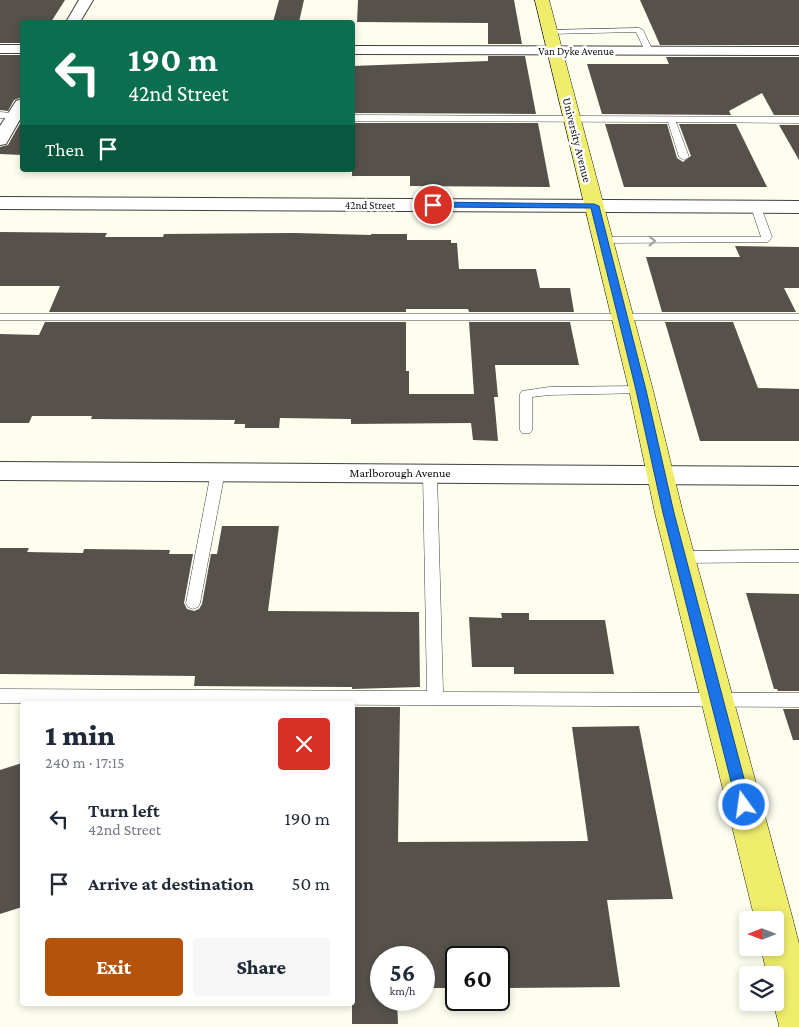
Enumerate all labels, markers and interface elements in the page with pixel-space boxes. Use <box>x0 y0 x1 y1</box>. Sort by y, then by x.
icon: left <box>45 40 110 105</box>
text: 190 m <box>128 40 218 79</box>
street label: Van Dyke Avenue <box>538 45 614 58</box>
text: 42nd Street <box>128 81 229 106</box>
street label: University Avenue <box>560 96 594 184</box>
icon: arrive <box>94 135 122 163</box>
text: Then <box>45 139 84 160</box>
pin <box>412 184 454 226</box>
icon: arrive <box>419 191 447 219</box>
street label: 42nd Street <box>345 199 395 211</box>
one-way arrow <box>648 236 656 246</box>
street label: Marlborough Avenue <box>349 466 451 480</box>
text: 1 min <box>45 718 115 751</box>
button: close <box>278 718 330 770</box>
text: 240 m · 17:15 <box>45 754 125 771</box>
position arrow <box>717 778 769 830</box>
text: Turn left <box>88 800 160 821</box>
icon: left <box>45 805 73 833</box>
text: 190 m <box>284 808 330 829</box>
text: 42nd Street <box>88 821 161 838</box>
icon: arrive <box>45 870 73 898</box>
text: Arrive at destination <box>88 873 254 894</box>
text: 50 m <box>291 873 330 894</box>
north arrow <box>739 911 784 956</box>
map controls <box>739 911 784 1011</box>
button: Exit <box>45 938 183 996</box>
button: Share <box>193 938 330 996</box>
speed limit sign: 60 <box>445 946 510 1011</box>
text: 56 <box>390 959 415 986</box>
button: layers <box>739 966 784 1011</box>
text: km/h <box>390 984 415 998</box>

